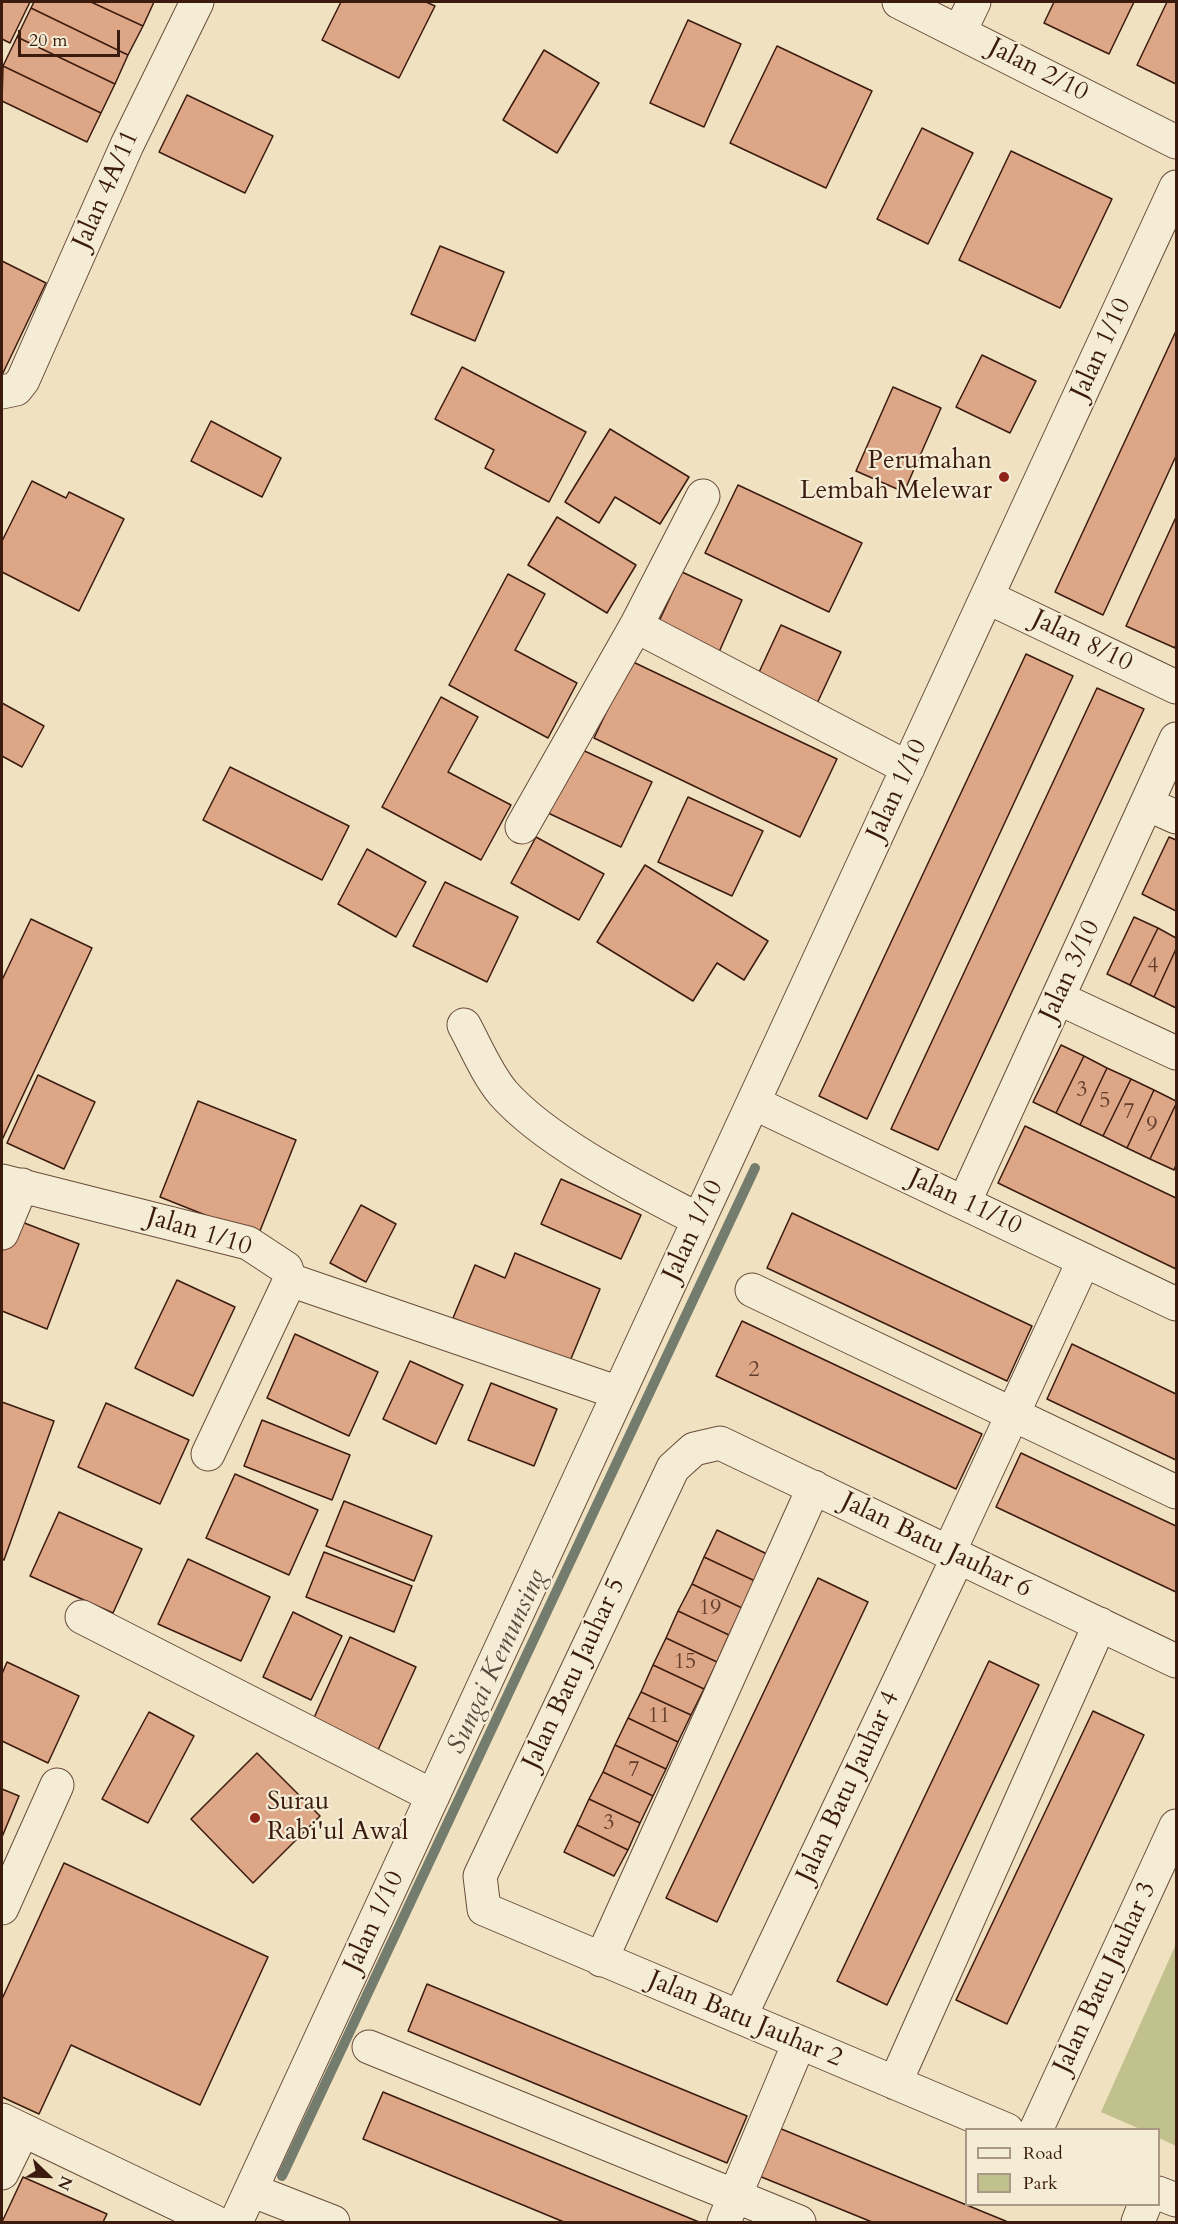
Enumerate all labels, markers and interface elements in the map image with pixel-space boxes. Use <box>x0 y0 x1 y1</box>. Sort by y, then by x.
scale bar <box>21 18 123 56</box>
text: 20 m <box>29 28 68 53</box>
street label: Jalan 2/10 <box>983 33 1093 109</box>
street label: Jalan 4A/11 <box>67 126 147 254</box>
street label: Jalan 1/10 <box>1065 293 1139 405</box>
place label: Perumahan Lembah Melewar <box>800 446 992 508</box>
marker: Perumahan Lembah Melewar <box>997 470 1011 484</box>
street label: Jalan 8/10 <box>1027 604 1137 680</box>
street label: Jalan 1/10 <box>861 734 935 846</box>
street label: Jalan 3/10 <box>1034 915 1108 1027</box>
house number: 4 <box>1147 954 1159 980</box>
house number: 3 <box>1076 1078 1088 1104</box>
house number: 5 <box>1099 1089 1111 1115</box>
house number: 7 <box>1123 1100 1135 1126</box>
house number: 9 <box>1146 1113 1158 1139</box>
street label: Jalan 11/10 <box>903 1163 1027 1243</box>
street label: Jalan 1/10 <box>657 1175 731 1287</box>
street label: Jalan 1/10 <box>143 1202 255 1264</box>
house number: 2 <box>748 1358 760 1384</box>
street label: Jalan Batu Jauhar 6 <box>836 1486 1036 1606</box>
water label: Sungai Kemunsing <box>441 1565 555 1759</box>
street label: Jalan Batu Jauhar 5 <box>517 1573 633 1775</box>
house number: 19 <box>699 1596 721 1622</box>
house number: 15 <box>674 1650 696 1676</box>
street label: Jalan Batu Jauhar 4 <box>791 1686 907 1888</box>
house number: 11 <box>648 1704 670 1730</box>
house number: 7 <box>628 1758 640 1784</box>
place label: Surau Rabi'ul Awal <box>267 1787 408 1848</box>
marker: Surau Rabi'ul Awal <box>248 1811 262 1825</box>
house number: 3 <box>603 1811 615 1837</box>
street label: Jalan 1/10 <box>338 1866 412 1978</box>
street label: Jalan Batu Jauhar 3 <box>1048 1877 1164 2079</box>
street label: Jalan Batu Jauhar 2 <box>643 1965 847 2075</box>
legend <box>965 2128 1160 2206</box>
text: Road <box>1023 2141 1063 2166</box>
north arrow <box>18 2146 78 2206</box>
text: Park <box>1023 2171 1058 2196</box>
text: N <box>52 2172 77 2194</box>

